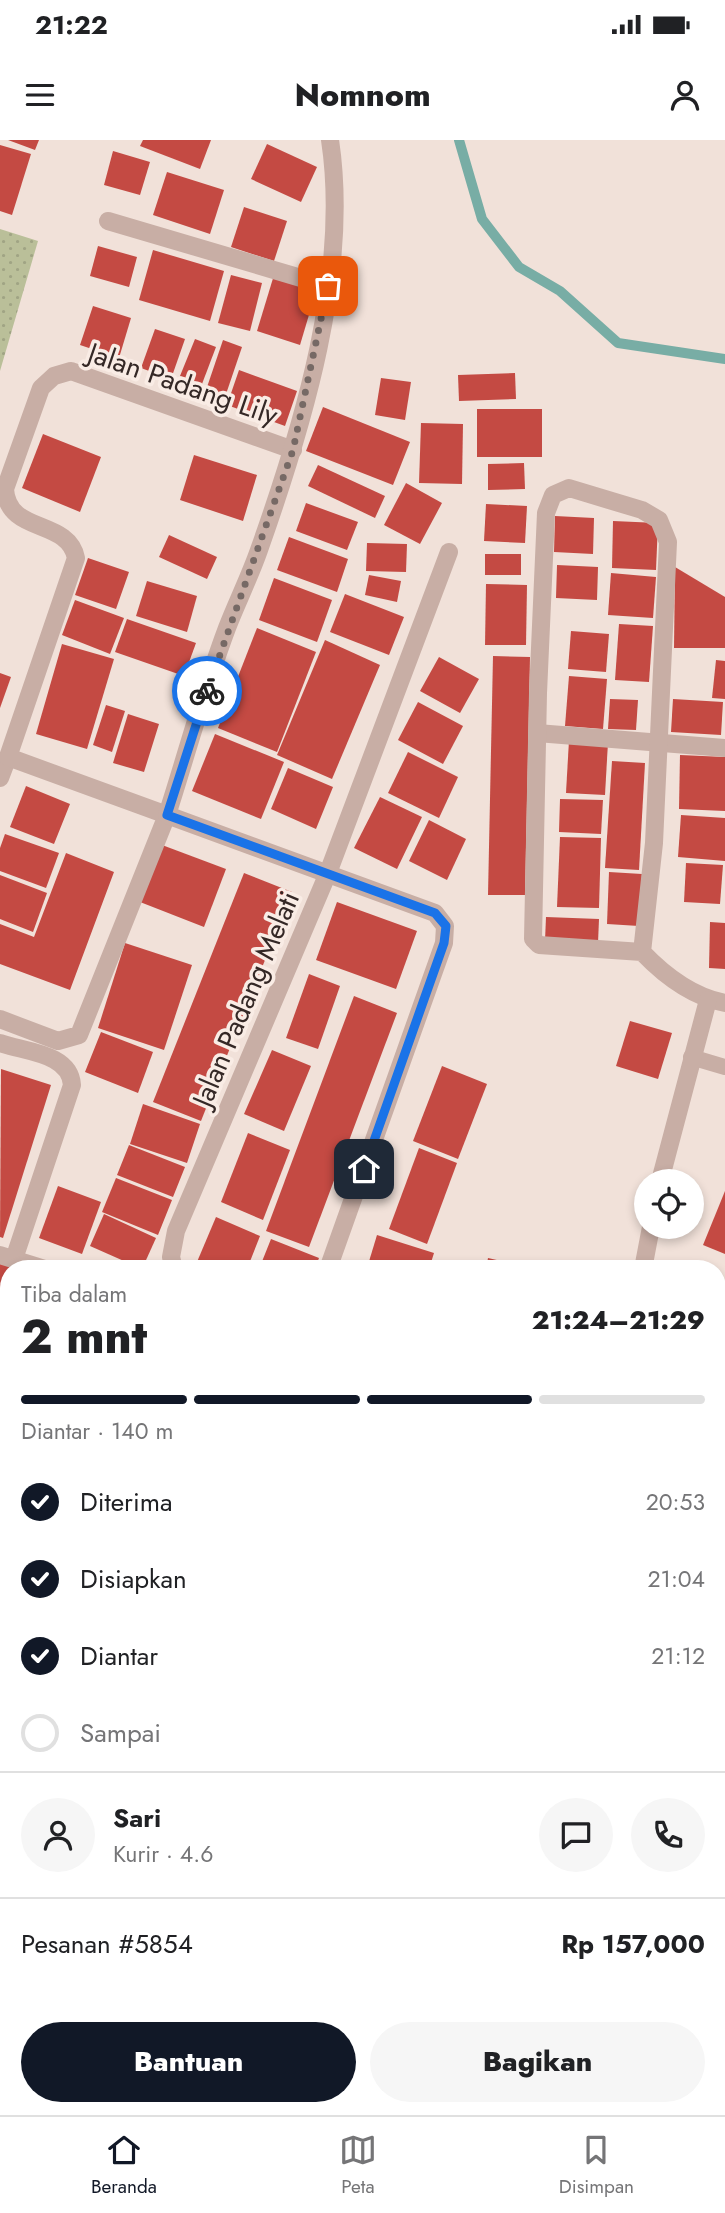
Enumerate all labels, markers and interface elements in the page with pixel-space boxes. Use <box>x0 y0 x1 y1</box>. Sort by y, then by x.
text: 21:22 <box>35 6 108 44</box>
text: Nomnom <box>294 72 431 118</box>
icon: menu <box>21 76 59 114</box>
icon: person <box>666 76 704 114</box>
pin <box>298 256 358 316</box>
icon: bag <box>309 267 347 305</box>
street label: Jalan Padang Lily <box>79 331 284 436</box>
courier <box>172 656 242 726</box>
icon: bike <box>188 672 226 710</box>
street label: Jalan Padang Melati <box>181 885 310 1117</box>
pin <box>334 1139 394 1199</box>
icon: home <box>345 1150 383 1188</box>
map controls <box>634 1169 704 1239</box>
button: locate <box>634 1169 704 1239</box>
text: Tiba dalam <box>21 1277 127 1311</box>
text: 21:24–21:29 <box>532 1301 705 1339</box>
text: 2 mnt <box>21 1304 147 1370</box>
text: Diantar · 140 m <box>21 1414 173 1448</box>
icon: check <box>21 1483 59 1521</box>
text: Diterima <box>80 1483 173 1521</box>
text: 20:53 <box>646 1485 705 1519</box>
icon: check <box>21 1560 59 1598</box>
text: Disiapkan <box>80 1560 187 1598</box>
text: 21:04 <box>647 1562 705 1596</box>
icon: check <box>21 1637 59 1675</box>
text: Diantar <box>80 1637 158 1675</box>
text: 21:12 <box>651 1639 705 1673</box>
text: Sampai <box>80 1714 161 1752</box>
button: person <box>21 1798 95 1872</box>
button: chat <box>539 1798 613 1872</box>
button: phone <box>631 1798 705 1872</box>
text: Sari <box>113 1799 161 1837</box>
text: Kurir · 4.6 <box>113 1837 213 1871</box>
text: Pesanan #5854 <box>21 1925 193 1963</box>
text: Rp 157,000 <box>561 1925 705 1963</box>
button: Bantuan <box>21 2022 356 2102</box>
button: Bagikan <box>370 2022 705 2102</box>
tab: Beranda <box>91 2131 157 2200</box>
tab: Peta <box>339 2131 377 2200</box>
tab: Disimpan <box>559 2131 634 2200</box>

